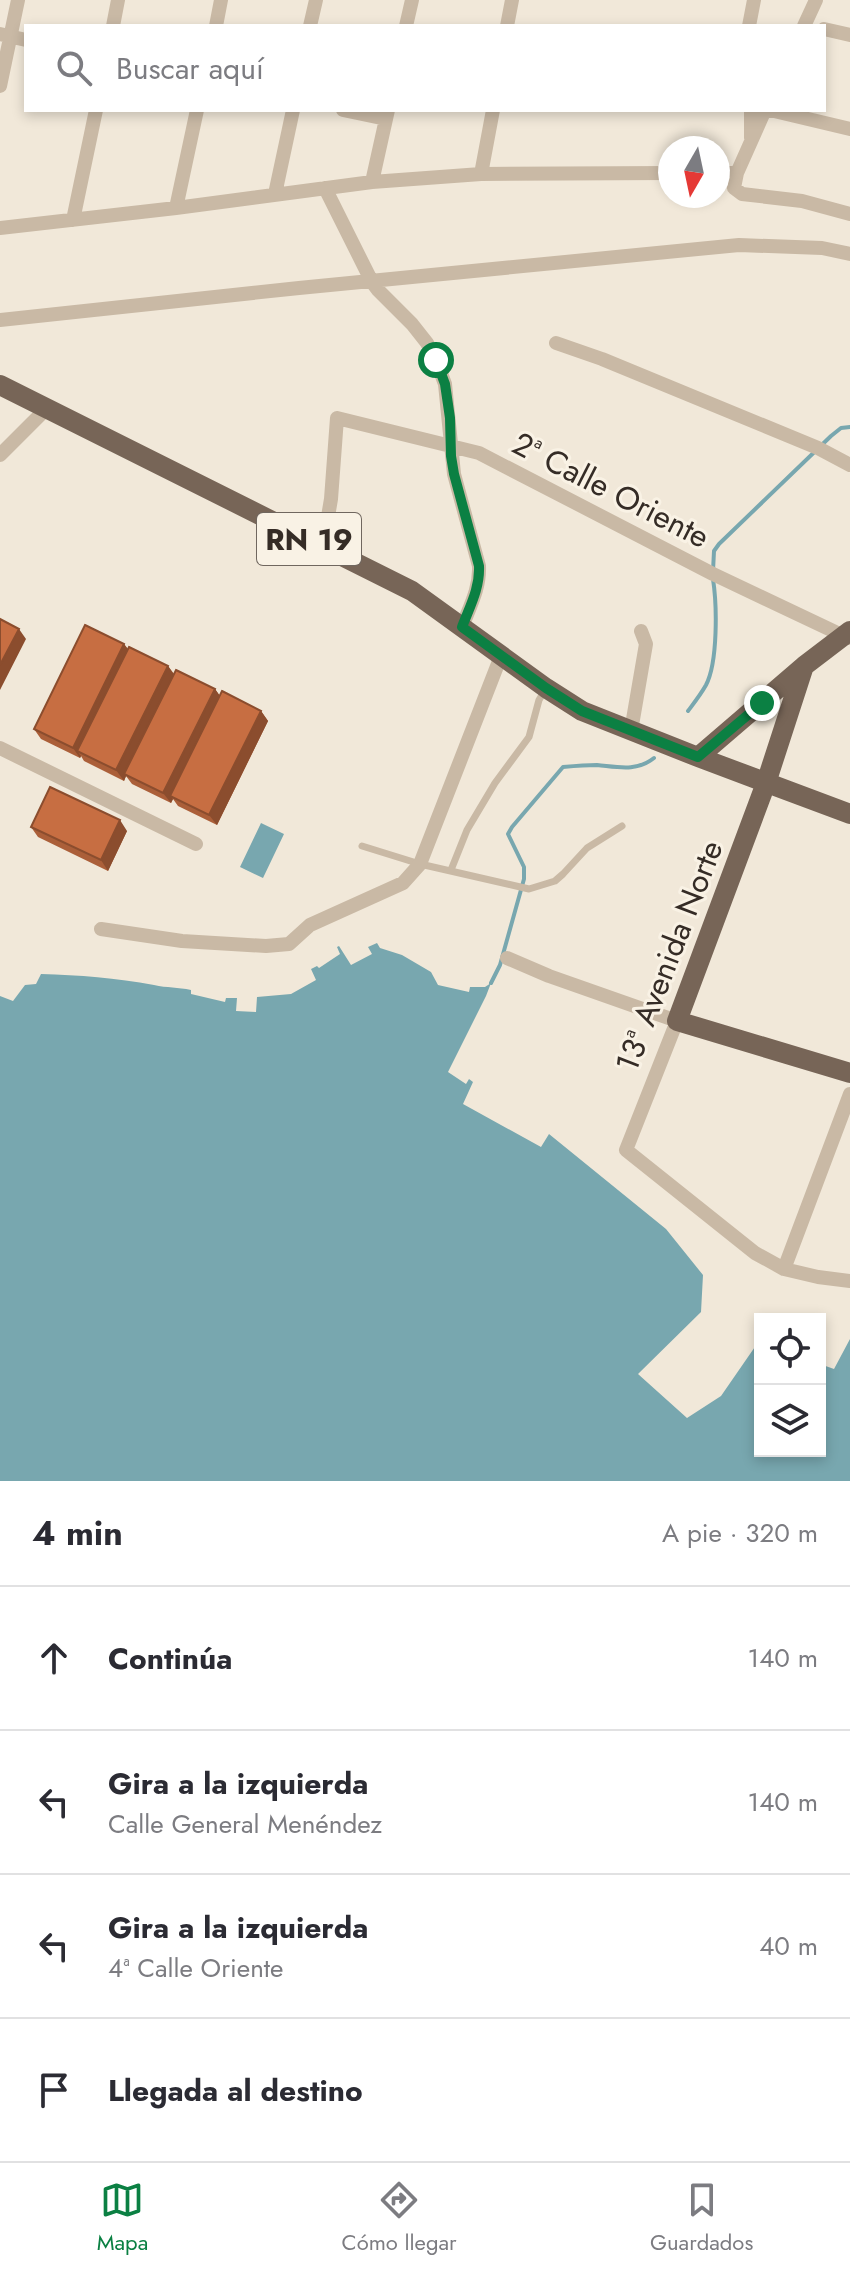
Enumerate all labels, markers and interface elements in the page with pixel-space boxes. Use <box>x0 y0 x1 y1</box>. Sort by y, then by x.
search box <box>24 24 826 112</box>
icon: search <box>52 46 96 90</box>
text: Buscar aquí <box>116 47 264 90</box>
north arrow <box>658 136 730 208</box>
route start <box>418 342 454 378</box>
street label: 2ª Calle Oriente <box>505 421 717 559</box>
road number: RN 19 <box>257 513 361 565</box>
route end <box>744 685 780 721</box>
street label: 13ª Avenida Norte <box>604 834 734 1078</box>
map controls <box>754 1313 826 1457</box>
button: locate <box>754 1313 826 1385</box>
button: layers <box>754 1385 826 1457</box>
text: 4 min <box>32 1509 123 1558</box>
text: A pie · 320 m <box>662 1514 818 1552</box>
icon: ahead <box>32 1636 76 1680</box>
text: Continúa <box>108 1637 232 1680</box>
text: 140 m <box>747 1639 818 1677</box>
text: Gira a la izquierda <box>108 1762 368 1805</box>
icon: left <box>32 1780 76 1824</box>
text: 140 m <box>747 1783 818 1821</box>
text: Calle General Menéndez <box>108 1805 382 1843</box>
text: Gira a la izquierda <box>108 1906 368 1949</box>
icon: left <box>32 1924 76 1968</box>
text: 40 m <box>759 1927 818 1965</box>
text: 4ª Calle Oriente <box>108 1949 284 1987</box>
icon: arrive <box>32 2068 76 2112</box>
text: Llegada al destino <box>108 2069 363 2112</box>
tab: Mapa <box>97 2178 148 2258</box>
tab: Cómo llegar <box>342 2178 457 2258</box>
tab: Guardados <box>650 2178 753 2258</box>

